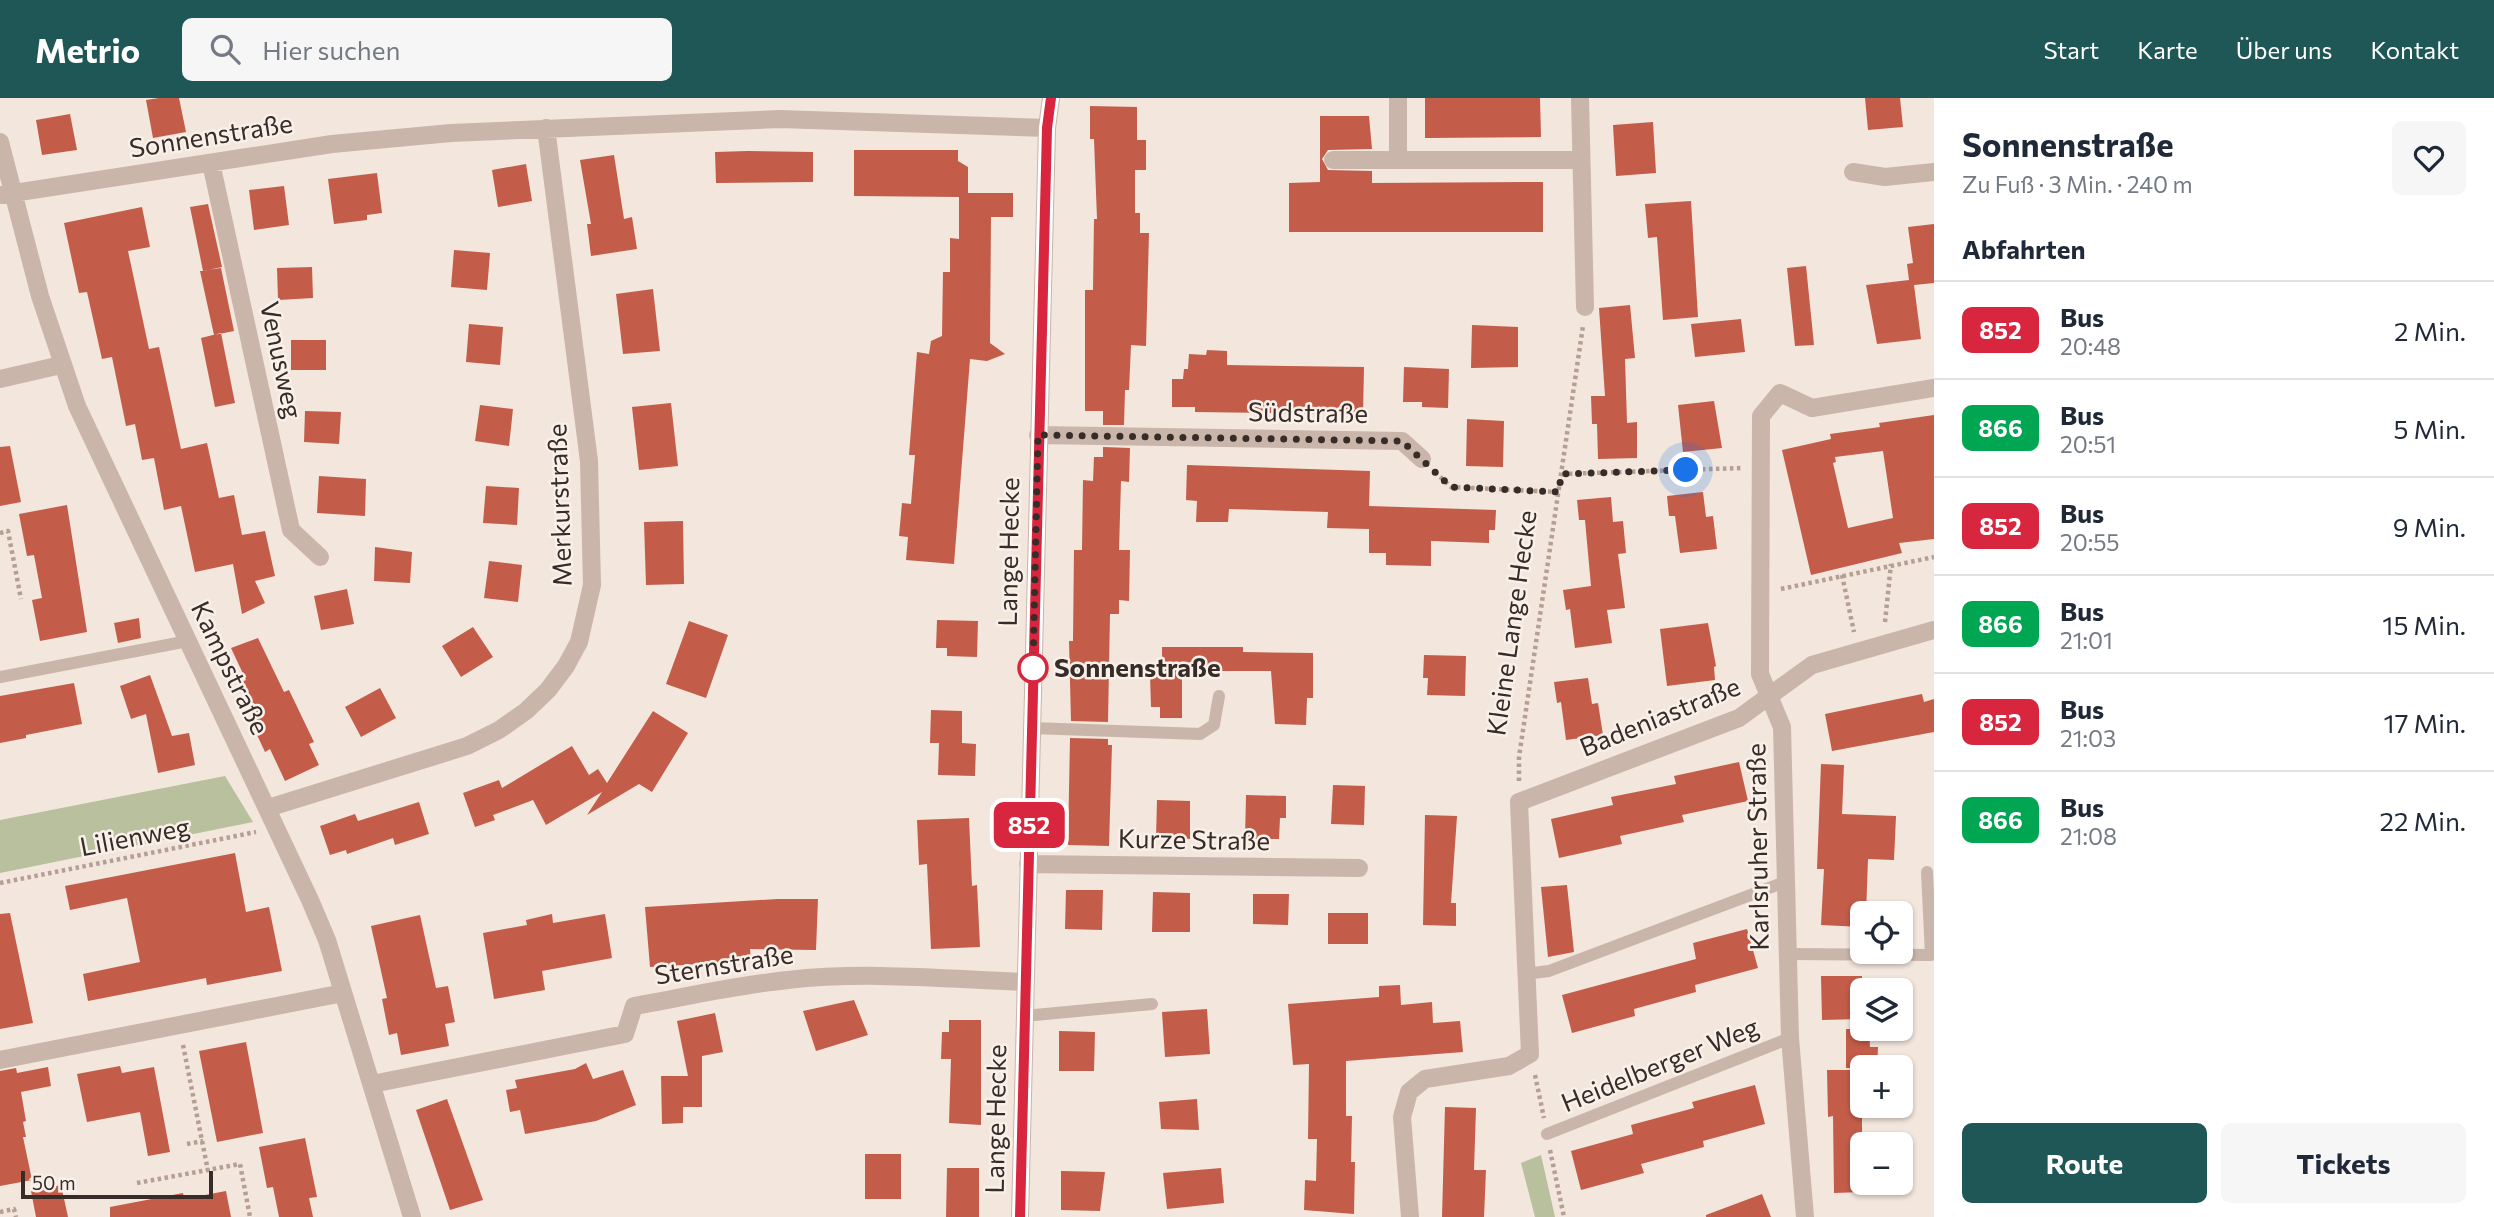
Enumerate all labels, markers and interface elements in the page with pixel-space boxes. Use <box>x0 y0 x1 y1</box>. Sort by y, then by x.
search box <box>182 18 672 81</box>
text: Metrio <box>35 29 140 70</box>
icon: search <box>206 30 244 68</box>
text: Hier suchen <box>262 34 400 65</box>
text: Start <box>2044 35 2099 64</box>
text: Karte <box>2137 35 2198 64</box>
text: Über uns <box>2236 35 2332 64</box>
text: Kontakt <box>2370 35 2459 64</box>
street label: Sonnenstraße <box>127 106 295 163</box>
button: heart <box>2392 121 2466 195</box>
text: Sonnenstraße <box>1962 123 2174 164</box>
text: Zu Fuß · 3 Min. · 240 m <box>1962 170 2193 198</box>
text: Abfahrten <box>1962 233 2085 264</box>
street label: Venusweg <box>255 298 310 421</box>
text: Bus <box>2060 301 2104 332</box>
text: 852 <box>1979 315 2022 344</box>
text: 2 Min. <box>2394 315 2466 346</box>
text: 20:48 <box>2060 332 2121 360</box>
street label: Südstraße <box>1248 395 1368 428</box>
text: Bus <box>2060 399 2104 430</box>
text: 866 <box>1978 413 2023 442</box>
text: 5 Min. <box>2393 413 2466 444</box>
street label: Merkurstraße <box>540 423 577 587</box>
text: 20:51 <box>2060 430 2116 458</box>
your location <box>1668 452 1703 487</box>
street label: Lange Hecke <box>991 477 1024 627</box>
text: Bus <box>2060 497 2104 528</box>
street label: Kleine Lange Hecke <box>1479 508 1542 737</box>
text: 852 <box>1979 511 2022 540</box>
text: 9 Min. <box>2393 511 2466 542</box>
text: 20:55 <box>2060 528 2120 556</box>
text: Bus <box>2060 595 2104 626</box>
street label: Kampstraße <box>186 596 277 739</box>
text: 866 <box>1978 609 2023 638</box>
text: 15 Min. <box>2382 609 2466 640</box>
text: 21:01 <box>2060 626 2113 654</box>
place label: Sonnenstraße <box>1054 651 1221 682</box>
marker: Sonnenstraße <box>1018 653 1048 683</box>
street label: Badeniastraße <box>1575 669 1744 762</box>
text: Bus <box>2060 693 2104 724</box>
text: 852 <box>1979 707 2022 736</box>
text: 17 Min. <box>2384 707 2466 738</box>
text: 21:03 <box>2060 724 2116 752</box>
street label: Karlsruher Straße <box>1739 743 1774 951</box>
text: Bus <box>2060 791 2104 822</box>
line badge: 852 <box>989 802 1069 848</box>
text: 866 <box>1978 805 2023 834</box>
text: 22 Min. <box>2380 805 2466 836</box>
street label: Lilienweg <box>77 810 192 861</box>
text: 852 <box>1008 810 1050 839</box>
street label: Kurze Straße <box>1118 822 1271 855</box>
text: 21:08 <box>2060 822 2117 850</box>
map controls <box>1850 901 1913 1195</box>
button: locate <box>1850 901 1913 964</box>
street label: Sternstraße <box>652 937 795 990</box>
button: layers <box>1850 978 1913 1041</box>
street label: Heidelberger Weg <box>1556 1010 1763 1117</box>
street label: Lange Hecke <box>978 1044 1011 1194</box>
button: + <box>1850 1055 1913 1118</box>
button: Route <box>1962 1123 2207 1203</box>
button: Tickets <box>2221 1123 2466 1203</box>
button: − <box>1850 1132 1913 1195</box>
scale bar <box>21 1168 214 1200</box>
text: 50 m <box>32 1171 76 1194</box>

